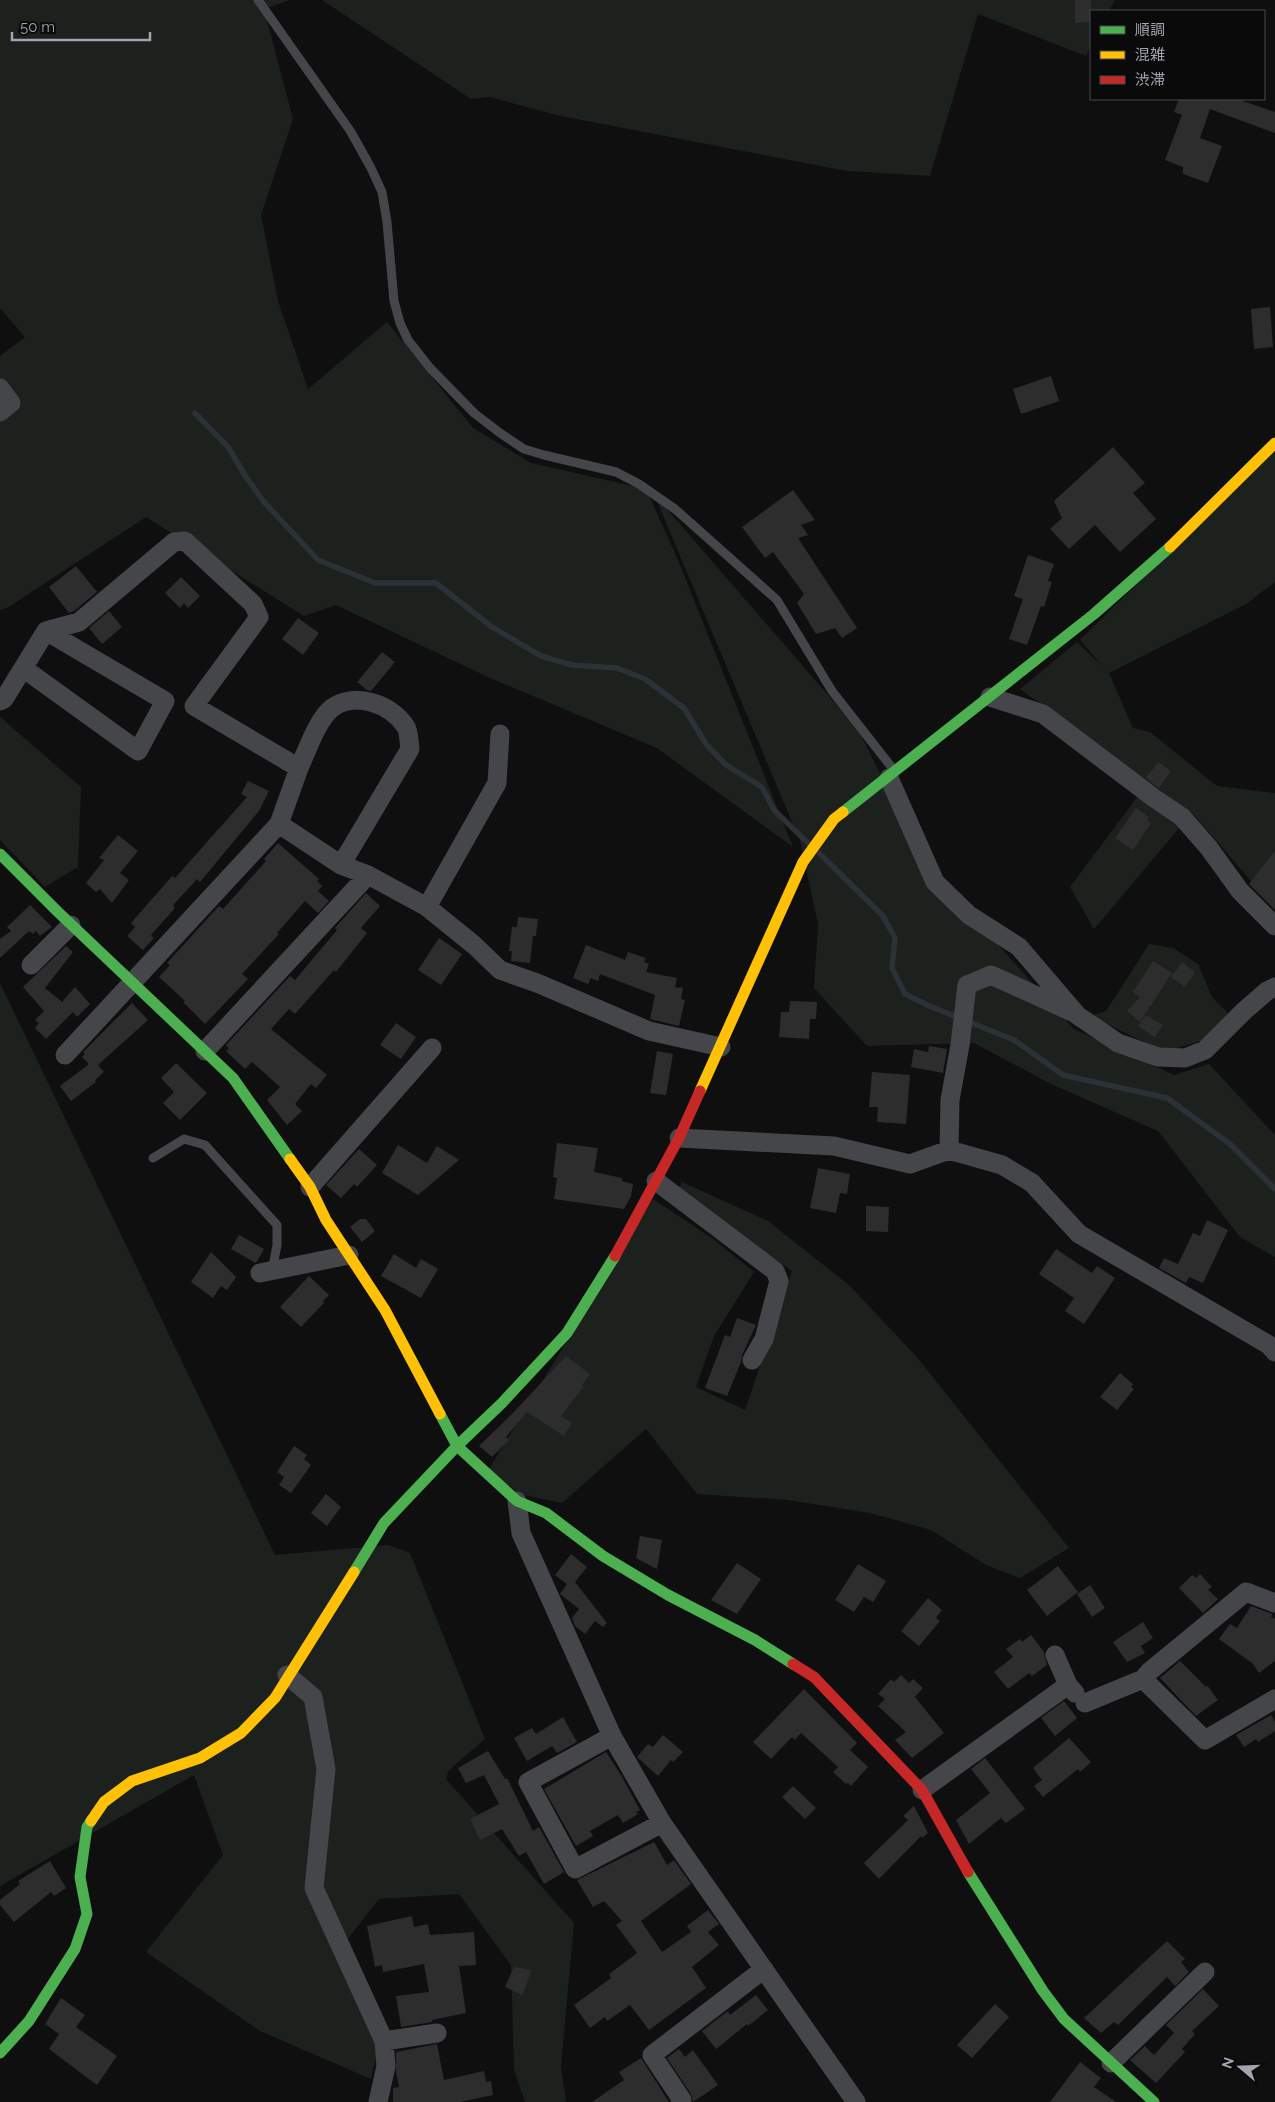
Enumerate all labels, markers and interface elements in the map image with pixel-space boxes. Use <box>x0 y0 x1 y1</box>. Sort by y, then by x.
scale bar <box>12 10 150 42</box>
legend <box>1090 10 1265 100</box>
text: 50 m <box>20 18 55 36</box>
text: 順調 <box>1135 21 1165 39</box>
text: 混雑 <box>1135 46 1165 64</box>
text: 渋滞 <box>1135 71 1165 89</box>
north arrow <box>1215 2042 1265 2092</box>
text: N <box>1218 2055 1237 2070</box>

